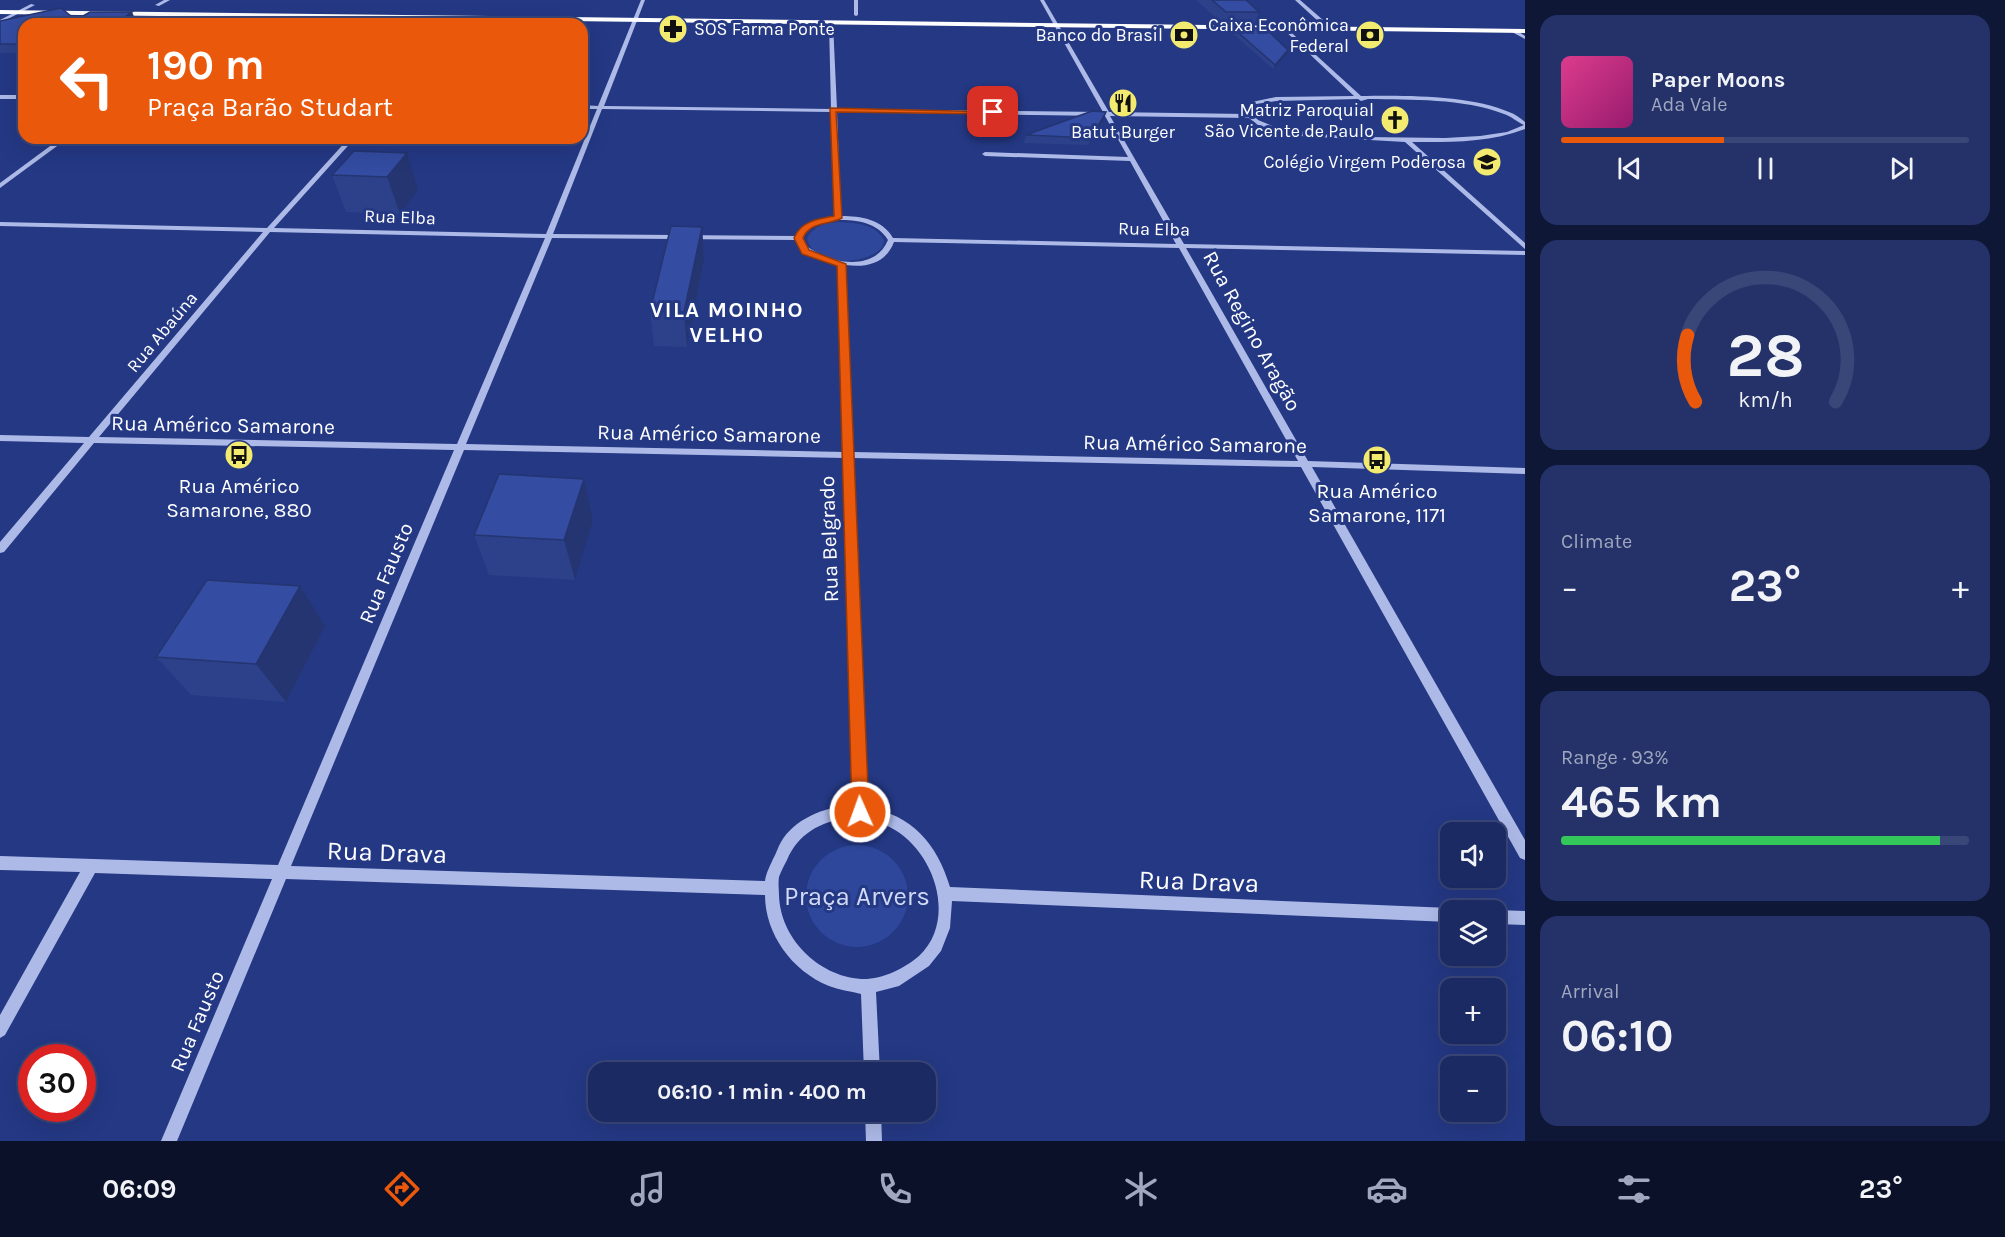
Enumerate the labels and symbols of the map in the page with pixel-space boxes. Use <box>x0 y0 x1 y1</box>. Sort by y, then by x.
pharmacy icon: SOS Farma Ponte <box>657 13 689 45</box>
place label: Caixa Econômica Federal <box>1208 14 1349 57</box>
place label: SOS Farma Ponte <box>694 18 835 40</box>
bank icon: Banco do Brasil <box>1168 19 1200 51</box>
bank icon: Caixa Econômica Federal <box>1354 19 1386 51</box>
place label: Banco do Brasil <box>1035 24 1163 46</box>
pin <box>967 86 1018 137</box>
restaurant icon: Batut Burger <box>1107 87 1139 119</box>
place label: Matriz Paroquial São Vicente de Paulo <box>1204 99 1374 142</box>
church icon: Matriz Paroquial São Vicente de Paulo <box>1379 104 1411 136</box>
place label: Batut Burger <box>1071 121 1176 143</box>
school or university icon: Colégio Virgem Poderosa <box>1471 146 1503 178</box>
place label: Colégio Virgem Poderosa <box>1264 151 1466 173</box>
street label: Rua Elba <box>364 205 436 229</box>
street label: Rua Elba <box>1118 217 1190 241</box>
street label: Rua Regino Aragão <box>1198 247 1306 415</box>
street label: Rua Abaúna <box>122 287 202 377</box>
district label: VILA MOINHO VELHO <box>650 297 804 348</box>
street label: Rua Américo Samarone <box>111 411 335 439</box>
street label: Rua Américo Samarone <box>597 420 821 448</box>
street label: Rua Américo Samarone <box>1083 430 1307 458</box>
bus stop icon: Rua Américo Samarone, 880 <box>223 439 255 471</box>
bus stop icon: Rua Américo Samarone, 1171 <box>1361 444 1393 476</box>
place label: Rua Américo Samarone, 880 <box>166 474 312 522</box>
street label: Rua Belgrado <box>815 475 843 603</box>
place label: Rua Américo Samarone, 1171 <box>1308 479 1446 527</box>
street label: Rua Fausto <box>354 519 418 627</box>
position arrow <box>828 780 892 844</box>
street label: Rua Drava <box>326 835 448 870</box>
street label: Rua Drava <box>1138 864 1260 899</box>
park label: Praça Arvers <box>784 881 930 912</box>
street label: Rua Fausto <box>165 967 229 1075</box>
speed limit sign: 30 <box>18 1044 96 1122</box>

